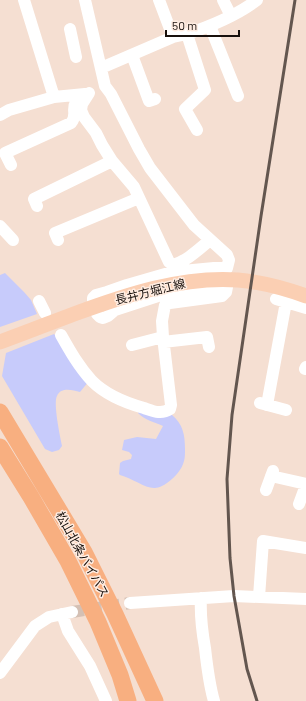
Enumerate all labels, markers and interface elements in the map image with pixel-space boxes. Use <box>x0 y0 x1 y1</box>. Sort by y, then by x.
scale bar <box>166 12 239 38</box>
text: 50 m <box>172 18 197 32</box>
street label: 長井方堀江線 <box>113 275 187 307</box>
street label: 松山北条バイパス <box>54 509 112 599</box>

